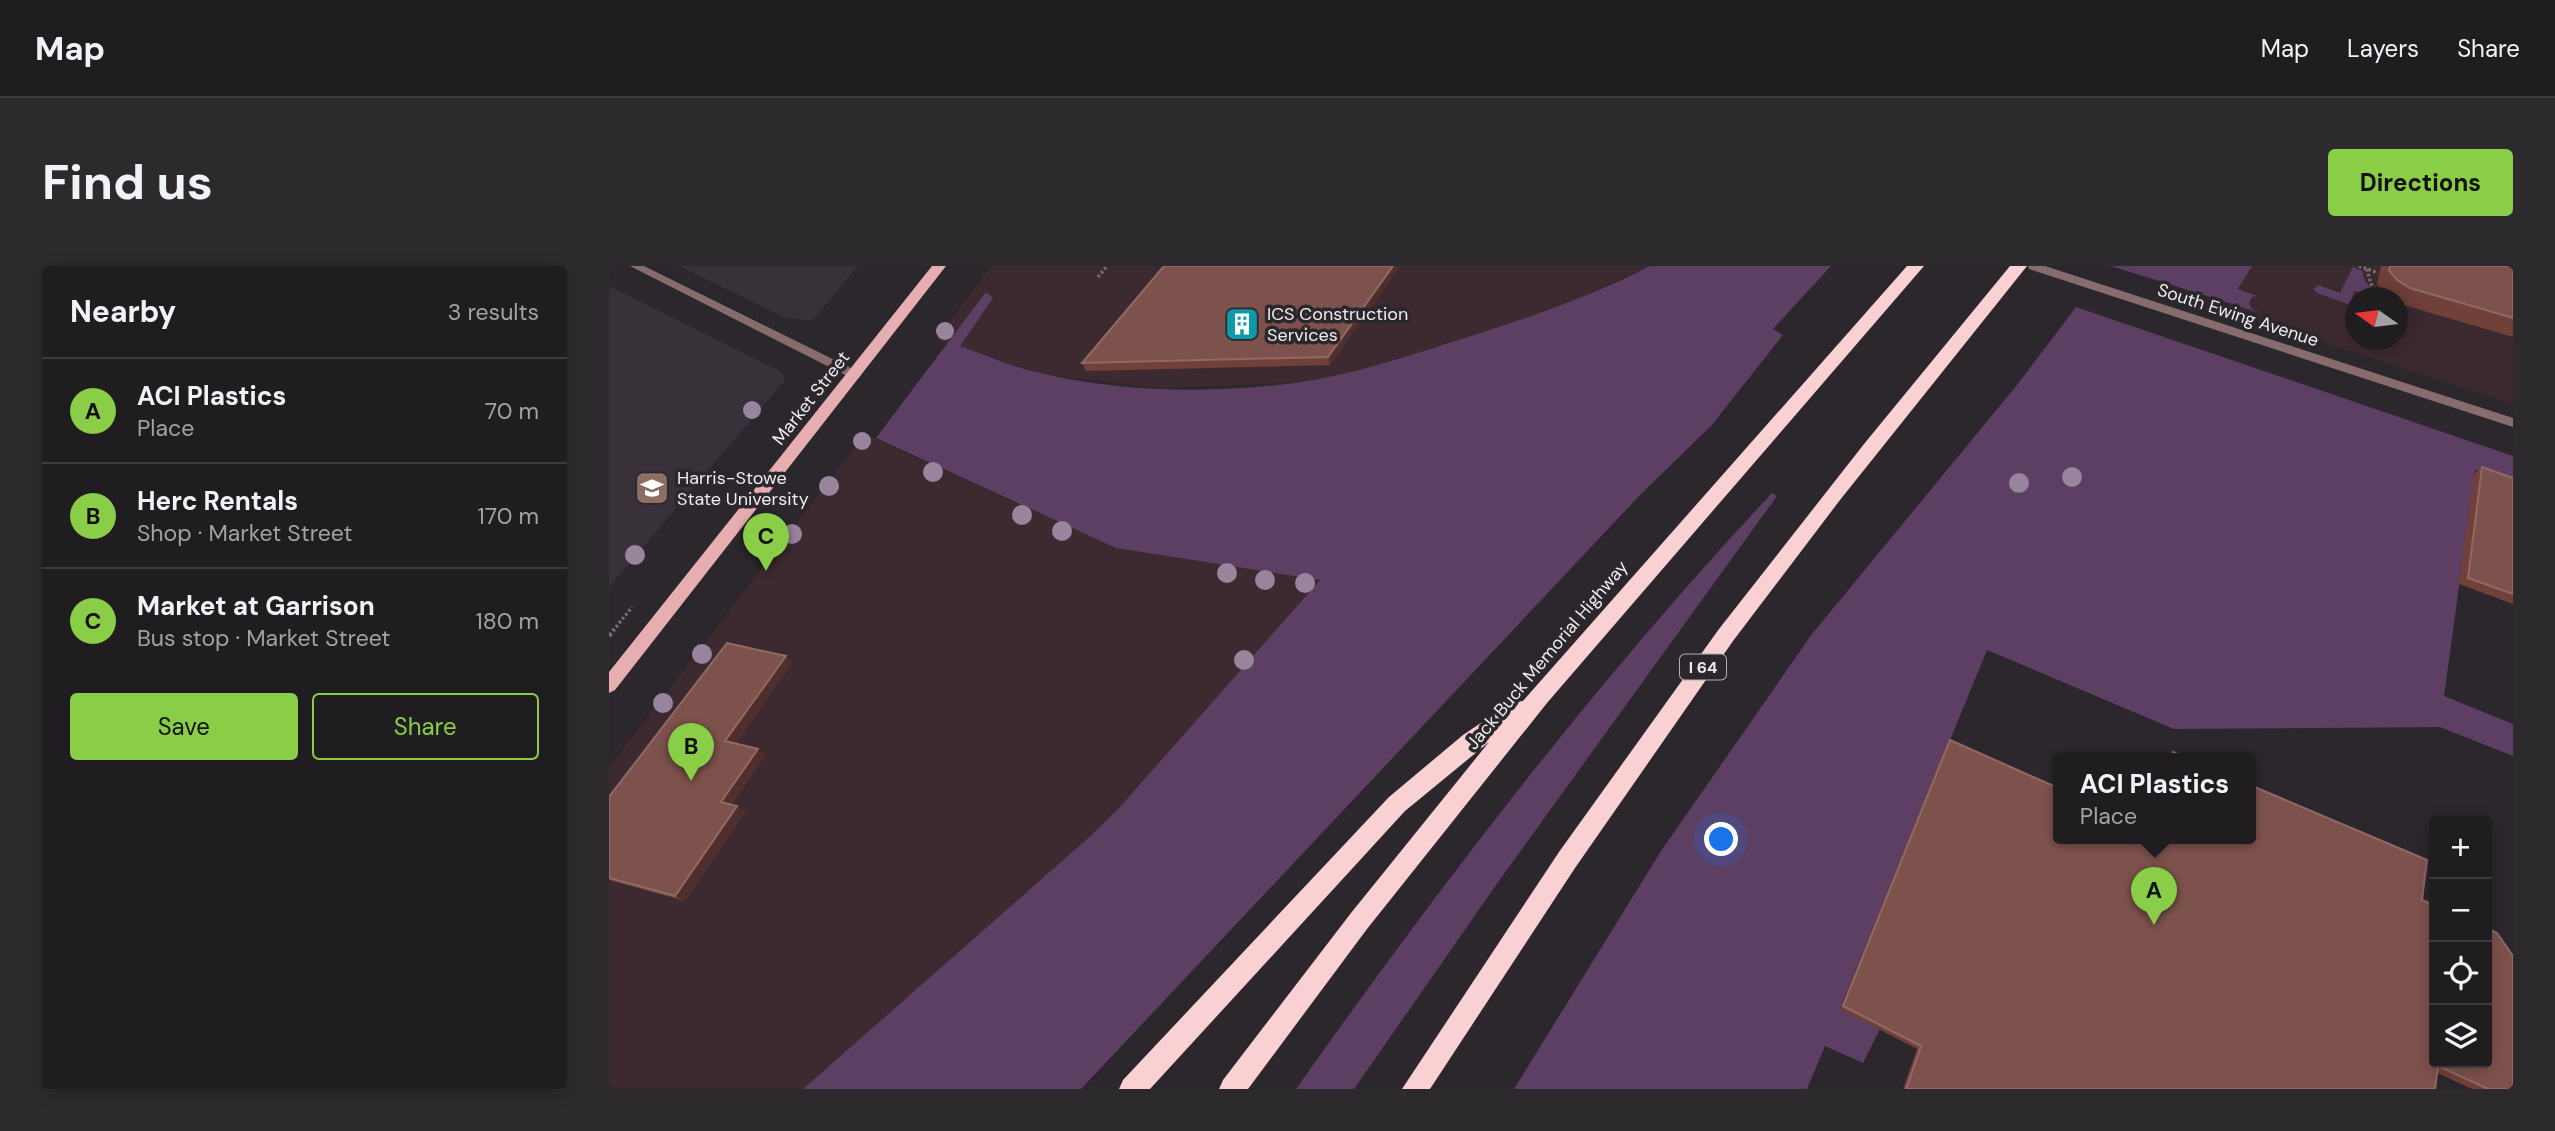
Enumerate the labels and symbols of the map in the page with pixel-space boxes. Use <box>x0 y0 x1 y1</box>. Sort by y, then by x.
street label: South Ewing Avenue <box>2154 278 2322 352</box>
north arrow <box>2345 287 2408 350</box>
place label: ICS Construction Services <box>1267 302 1408 347</box>
building icon: ICS Construction Services <box>1223 305 1261 343</box>
street label: Market Street <box>767 346 855 450</box>
place label: Harris-Stowe State University <box>677 466 809 511</box>
school or university icon: Harris-Stowe State University <box>633 469 671 507</box>
pin: C <box>743 513 789 571</box>
street label: Jack Buck Memorial Highway <box>1461 555 1633 755</box>
road number: I 64 <box>1680 654 1726 680</box>
pin: B <box>668 723 714 781</box>
your location <box>1704 822 1738 856</box>
pin: A <box>2131 867 2177 925</box>

